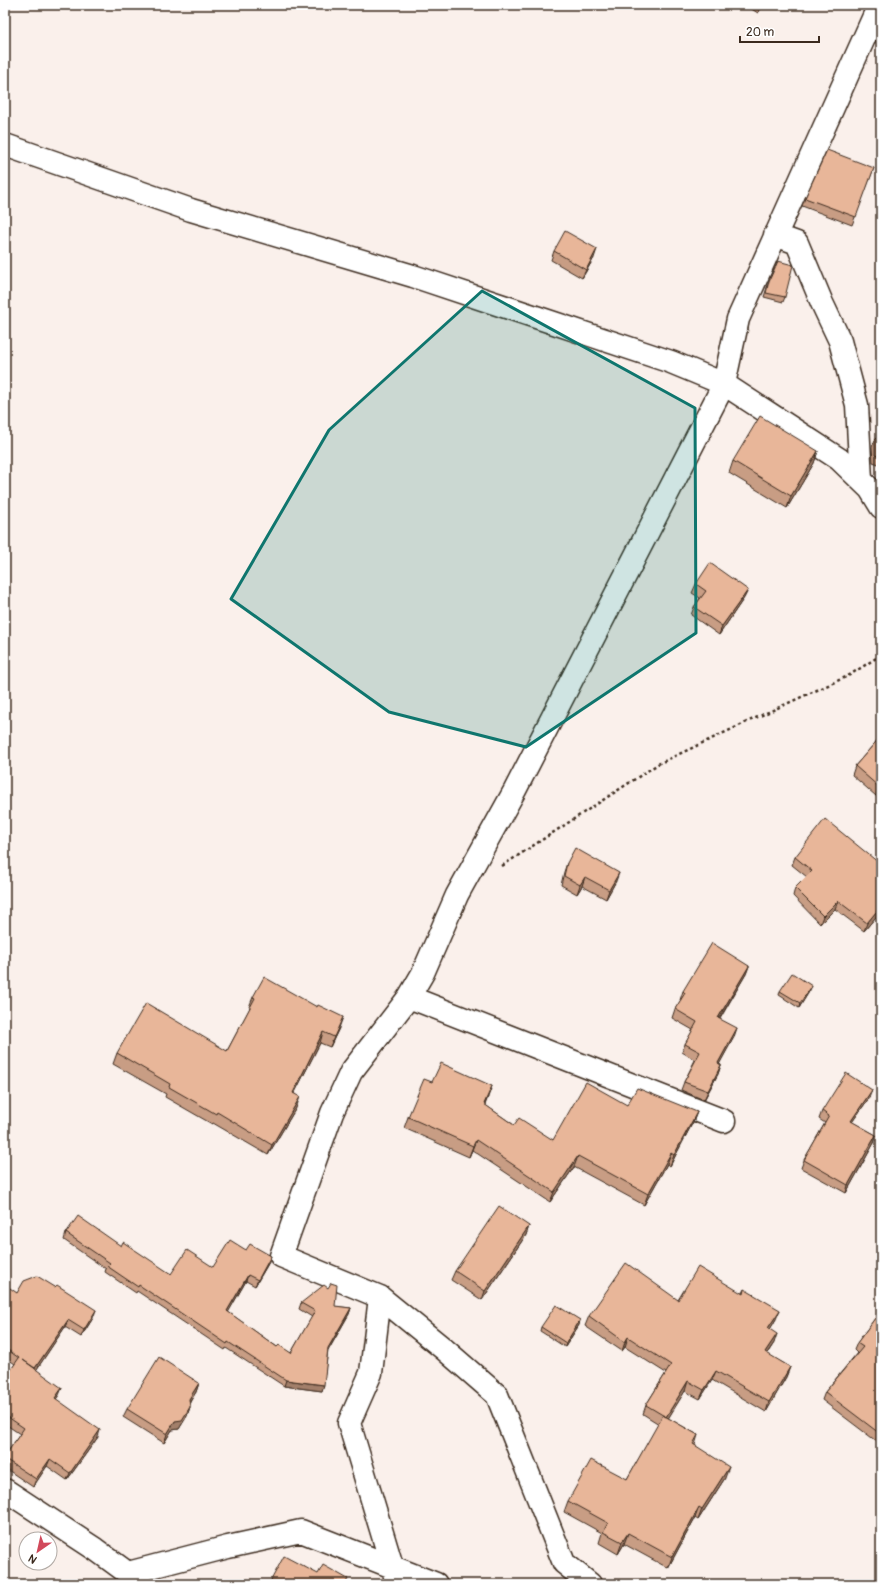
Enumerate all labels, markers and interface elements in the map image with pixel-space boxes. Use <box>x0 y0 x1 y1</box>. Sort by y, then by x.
scale bar <box>740 18 819 44</box>
text: 20 m <box>746 25 775 40</box>
north arrow <box>18 1531 58 1571</box>
text: N <box>26 1551 39 1566</box>

